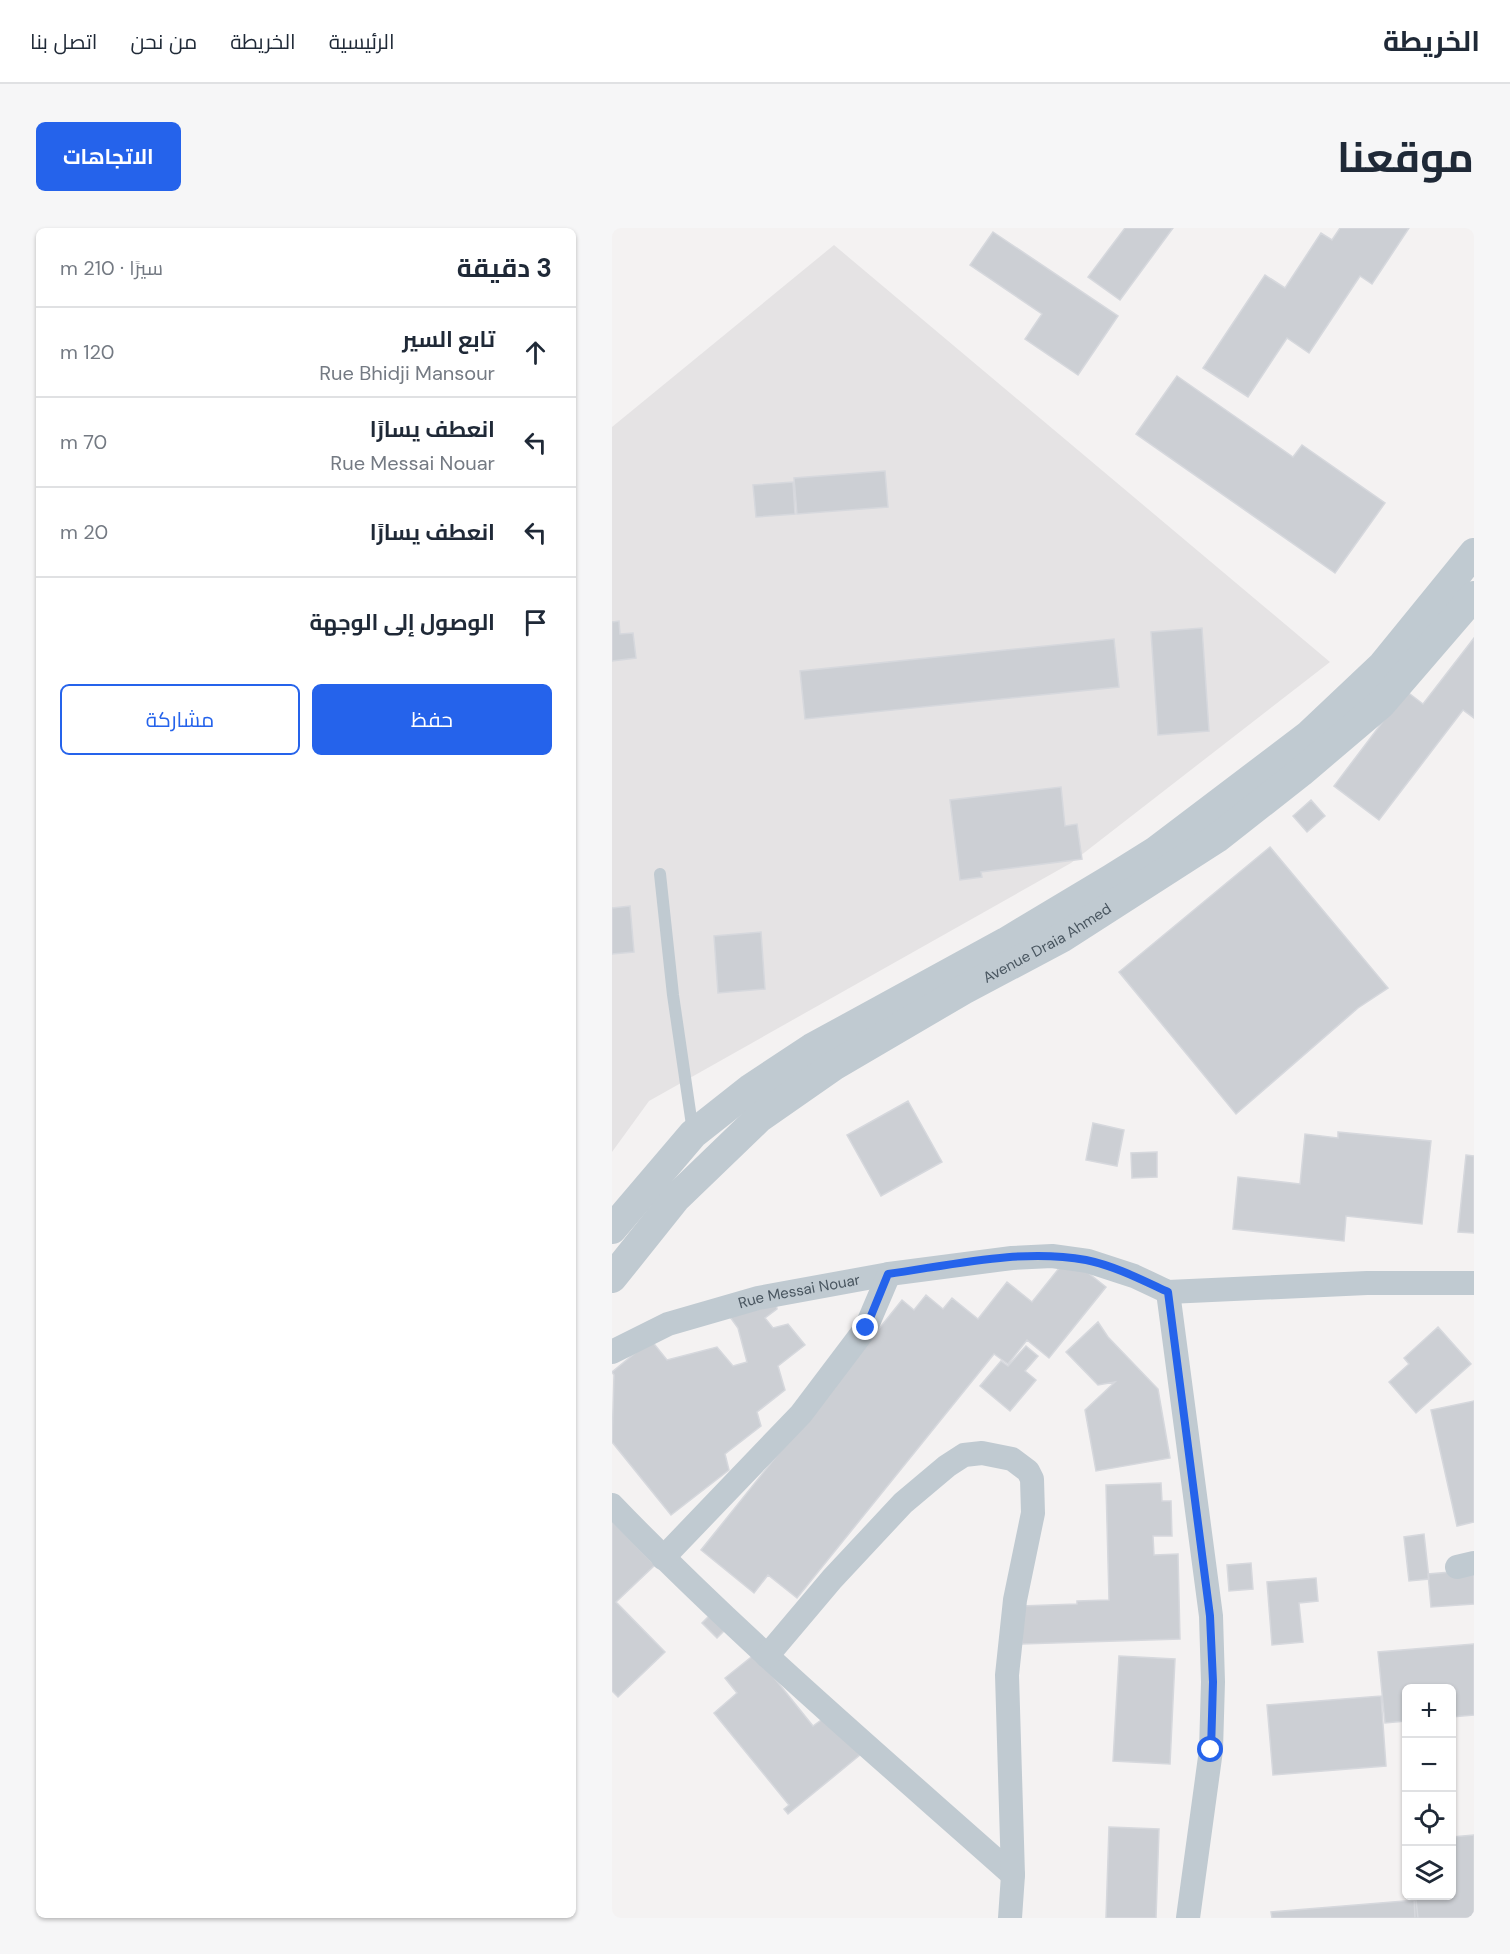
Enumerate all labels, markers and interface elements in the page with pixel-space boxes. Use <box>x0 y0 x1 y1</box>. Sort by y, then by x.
text: الخريطة <box>1383 23 1480 60</box>
text: اتصل بنا <box>30 28 97 56</box>
text: من نحن <box>130 28 197 56</box>
text: الخريطة <box>230 28 296 56</box>
text: الرئيسية <box>329 28 395 56</box>
button: الاتجاهات <box>36 122 181 191</box>
text: موقعنا <box>1337 130 1474 185</box>
text: 3 دقيقة <box>457 251 552 285</box>
text: سيرًا · 210 m <box>60 255 163 281</box>
text: تابع السير <box>402 325 495 354</box>
icon: ahead <box>519 336 552 369</box>
text: 120 m <box>60 339 114 365</box>
text: Rue Bhidji Mansour <box>319 360 495 386</box>
text: انعطف يسارًا <box>370 415 495 444</box>
icon: left <box>519 426 552 459</box>
text: 70 m <box>60 429 107 455</box>
text: Rue Messai Nouar <box>330 450 495 476</box>
icon: left <box>519 516 552 549</box>
text: انعطف يسارًا <box>370 518 495 547</box>
text: 20 m <box>60 519 108 545</box>
icon: arrive <box>519 606 552 639</box>
text: الوصول إلى الوجهة <box>309 608 495 637</box>
button: مشاركة <box>60 684 300 755</box>
button: حفظ <box>312 684 552 755</box>
street label: Avenue Draia Ahmed <box>979 899 1115 988</box>
street label: Rue Messai Nouar <box>736 1269 862 1313</box>
route end <box>852 1314 878 1340</box>
map controls <box>1402 1684 1456 1900</box>
button: + <box>1402 1684 1456 1738</box>
route start <box>1197 1736 1223 1762</box>
button: − <box>1402 1738 1456 1792</box>
button: locate <box>1402 1792 1456 1846</box>
button: layers <box>1402 1846 1456 1900</box>

